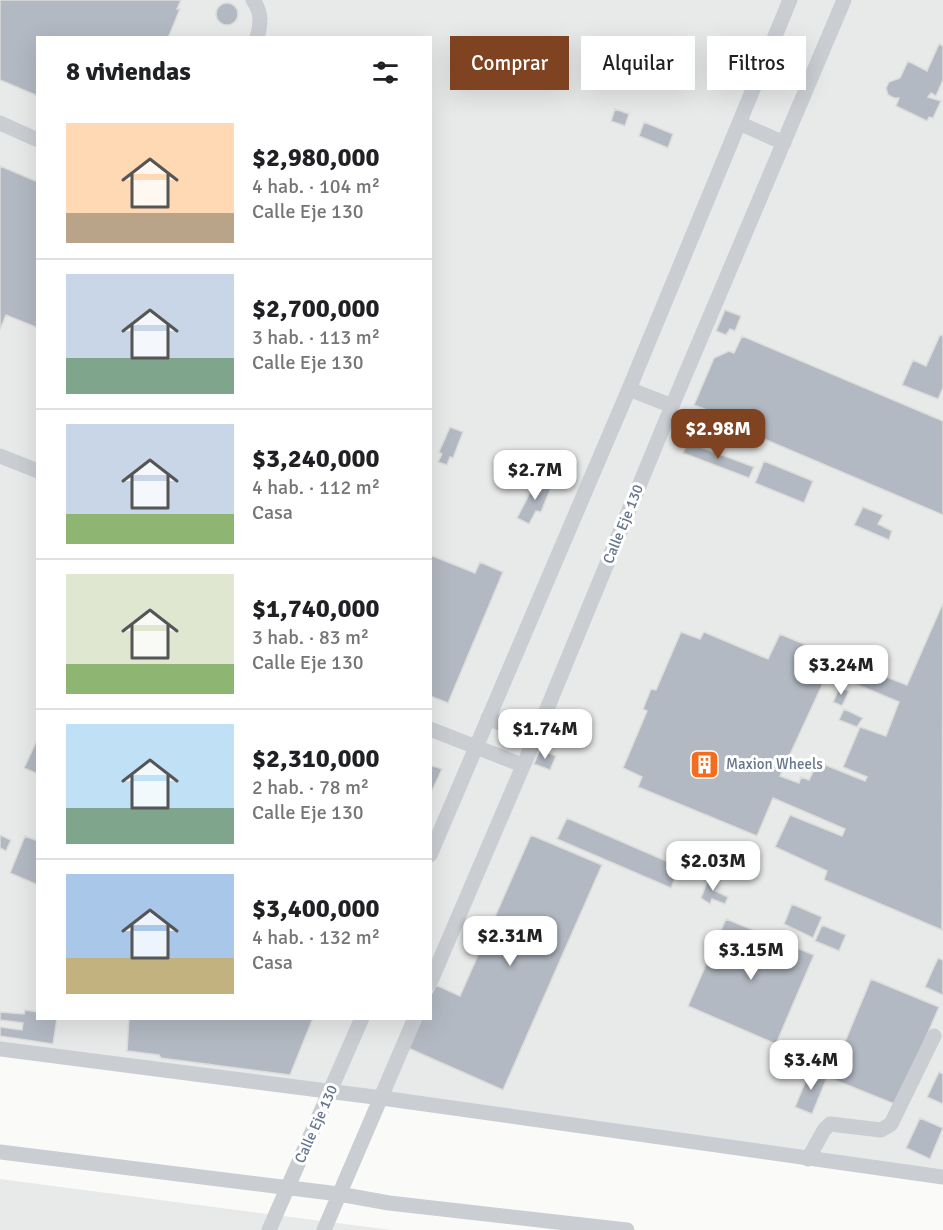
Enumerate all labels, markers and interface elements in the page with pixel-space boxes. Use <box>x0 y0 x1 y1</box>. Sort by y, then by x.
chip: Comprar <box>450 36 569 90</box>
chip: Alquilar <box>581 36 695 90</box>
chip: Filtros <box>707 36 806 90</box>
text: 8 viviendas <box>66 56 191 88</box>
icon: filters <box>369 56 402 89</box>
text: $2,980,000 <box>252 142 380 174</box>
icon: home <box>114 147 186 219</box>
text: 4 hab. · 104 m² <box>252 174 380 199</box>
text: Calle Eje 130 <box>252 199 364 224</box>
text: $2,700,000 <box>252 293 380 325</box>
icon: home <box>114 298 186 370</box>
text: 3 hab. · 113 m² <box>252 325 380 350</box>
text: Calle Eje 130 <box>252 350 364 375</box>
pin: $2.98M <box>669 409 767 460</box>
text: $2.98M <box>685 416 751 441</box>
text: $3,240,000 <box>252 443 380 475</box>
icon: home <box>114 448 186 520</box>
pin: $2.7M <box>493 450 577 501</box>
text: $2.7M <box>508 457 562 482</box>
text: 4 hab. · 112 m² <box>252 475 380 500</box>
street label: Calle Eje 130 <box>599 482 647 566</box>
text: Casa <box>252 500 293 525</box>
text: $1,740,000 <box>252 593 380 625</box>
icon: home <box>114 598 186 670</box>
text: 3 hab. · 83 m² <box>252 625 369 650</box>
pin: $3.24M <box>792 645 890 696</box>
text: Calle Eje 130 <box>252 650 364 675</box>
text: $3.24M <box>808 652 874 677</box>
pin: $1.74M <box>496 709 594 760</box>
text: $1.74M <box>512 716 578 741</box>
text: $2,310,000 <box>252 743 380 775</box>
icon: home <box>114 748 186 820</box>
building icon: Maxion Wheels <box>689 748 721 780</box>
place label: Maxion Wheels <box>726 755 823 773</box>
text: 2 hab. · 78 m² <box>252 775 369 800</box>
text: Calle Eje 130 <box>252 800 364 825</box>
pin: $2.03M <box>664 841 762 892</box>
text: $2.03M <box>680 848 746 873</box>
text: $3,400,000 <box>252 893 380 925</box>
icon: home <box>114 898 186 970</box>
pin: $2.31M <box>461 916 559 967</box>
text: $2.31M <box>477 923 543 948</box>
text: 4 hab. · 132 m² <box>252 925 380 950</box>
pin: $3.15M <box>702 930 800 981</box>
text: $3.15M <box>718 937 784 962</box>
text: Casa <box>252 950 293 975</box>
pin: $3.4M <box>769 1040 853 1091</box>
text: $3.4M <box>784 1047 838 1072</box>
street label: Calle Eje 130 <box>291 1082 341 1166</box>

